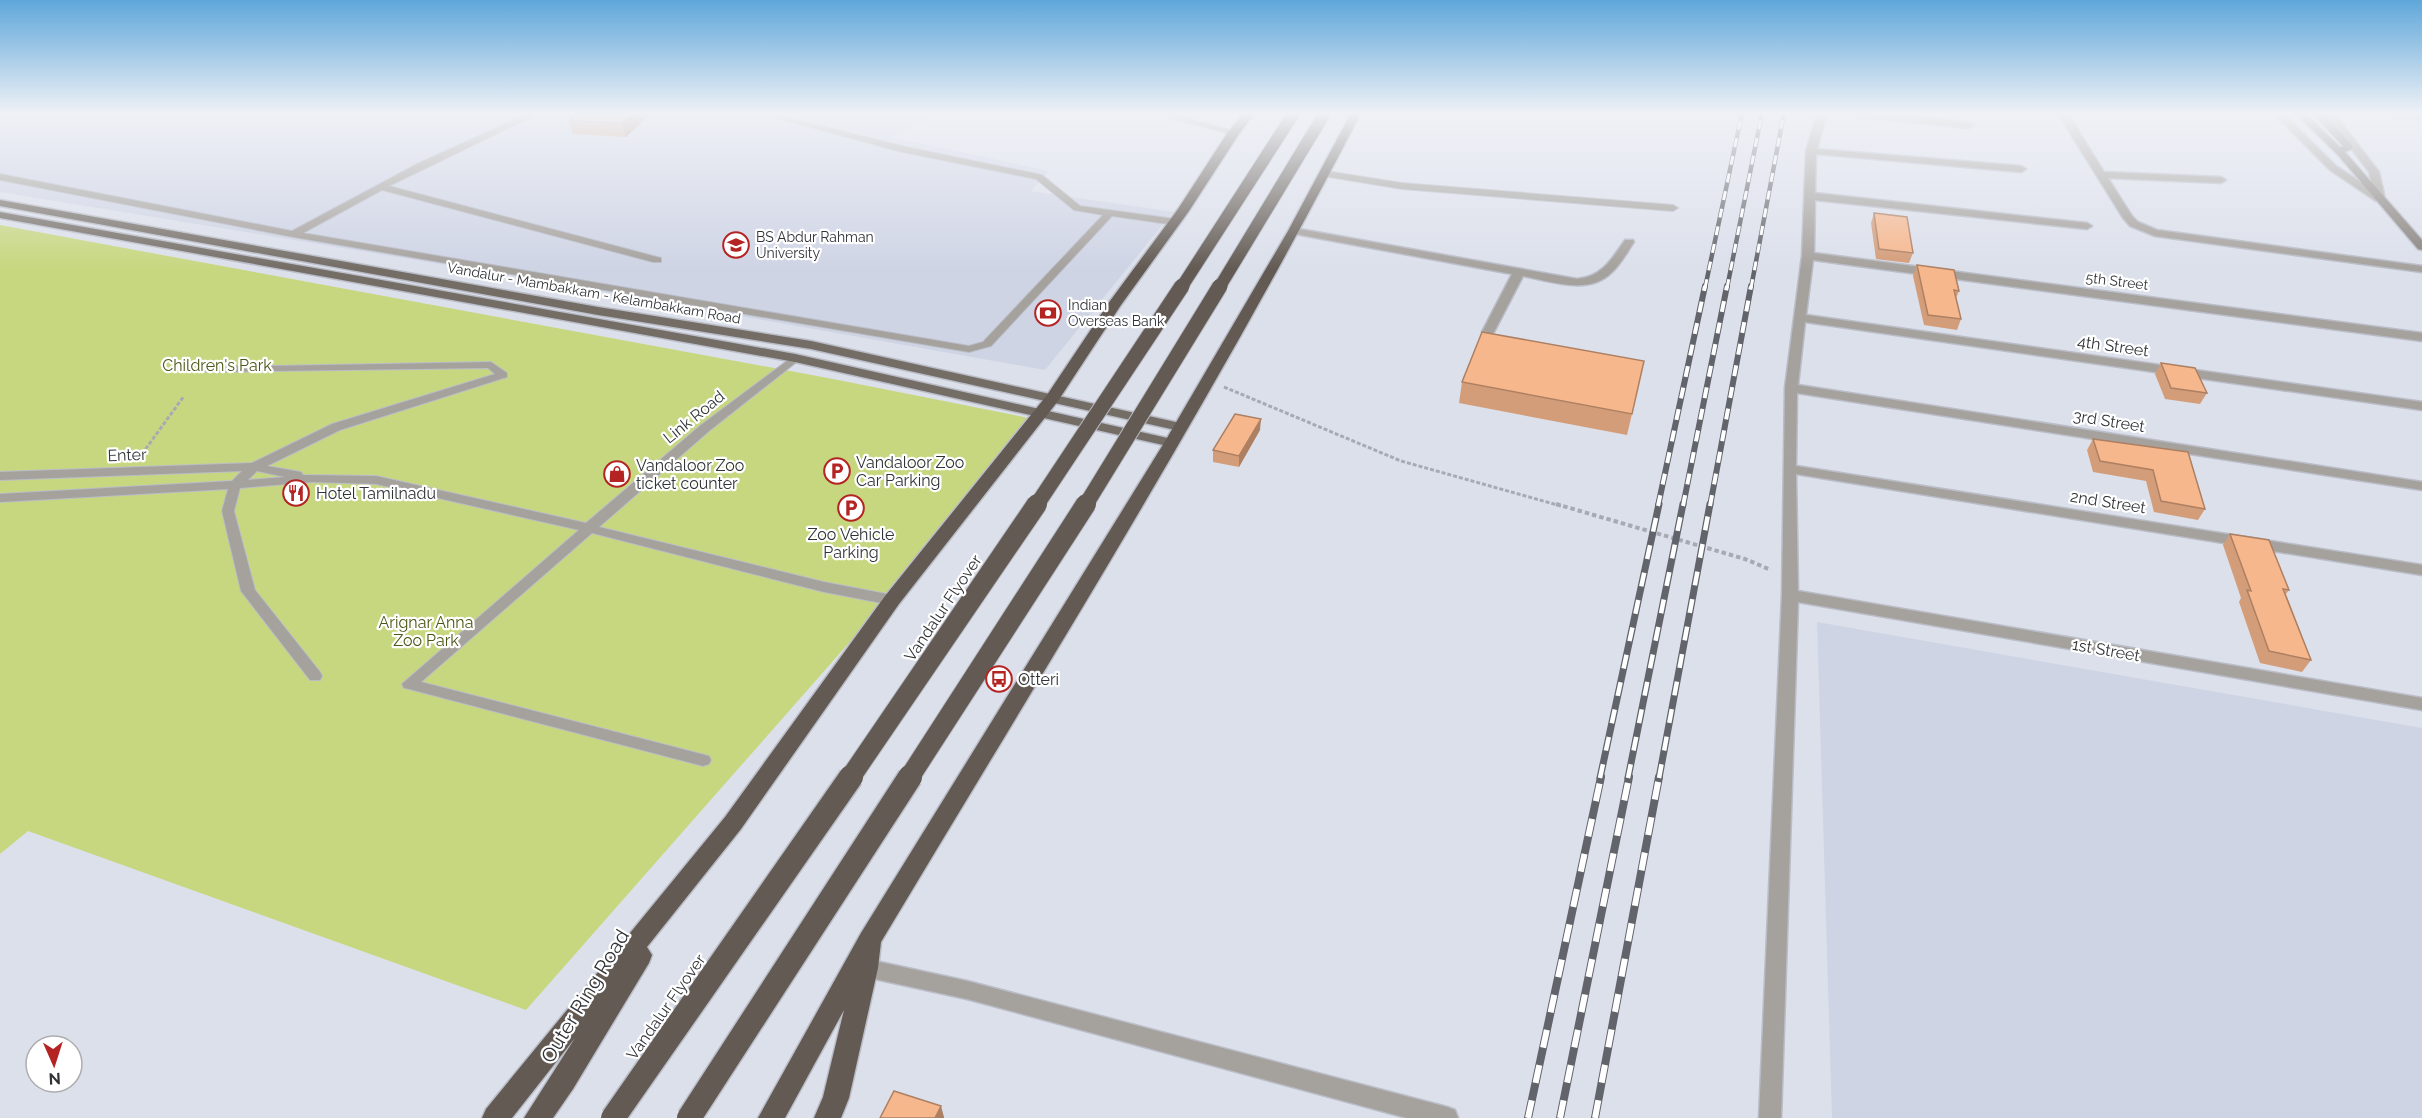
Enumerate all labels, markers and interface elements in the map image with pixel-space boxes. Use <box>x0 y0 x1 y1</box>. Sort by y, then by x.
place label: BS Abdur Rahman University <box>756 229 874 261</box>
school or university icon: BS Abdur Rahman University <box>721 230 751 260</box>
street label: Vandalur - Mambakkam - Kelambakkam Road <box>446 259 742 327</box>
street label: 5th Street <box>2085 269 2149 293</box>
place label: Indian Overseas Bank <box>1068 297 1165 329</box>
bank icon: Indian Overseas Bank <box>1033 298 1063 328</box>
street label: 4th Street <box>2076 332 2151 360</box>
park label: Children's Park <box>162 356 272 375</box>
street label: Link Road <box>660 387 728 447</box>
street label: 3rd Street <box>2072 406 2147 436</box>
street label: Enter <box>107 445 147 465</box>
place label: Vandaloor Zoo Car Parking <box>856 453 964 490</box>
place label: Vandaloor Zoo ticket counter <box>636 456 744 493</box>
parking icon: Vandaloor Zoo Car Parking <box>822 456 852 486</box>
shop icon: Vandaloor Zoo ticket counter <box>602 459 632 489</box>
restaurant icon: Hotel Tamilnadu <box>281 478 311 508</box>
place label: Hotel Tamilnadu <box>316 484 436 503</box>
street label: 2nd Street <box>2069 487 2148 517</box>
parking icon: Zoo Vehicle Parking <box>836 493 866 523</box>
place label: Zoo Vehicle Parking <box>808 525 894 562</box>
street label: Vandalur Flyover <box>900 551 986 665</box>
park label: Arignar Anna Zoo Park <box>379 613 473 650</box>
street label: 1st Street <box>2071 635 2142 665</box>
bus stop icon: Otteri <box>984 664 1014 694</box>
place label: Otteri <box>1018 670 1059 689</box>
street label: Outer Ring Road <box>536 925 634 1067</box>
street label: Vandalur Flyover <box>623 950 710 1063</box>
north arrow <box>24 1034 84 1094</box>
text: N <box>48 1069 61 1088</box>

